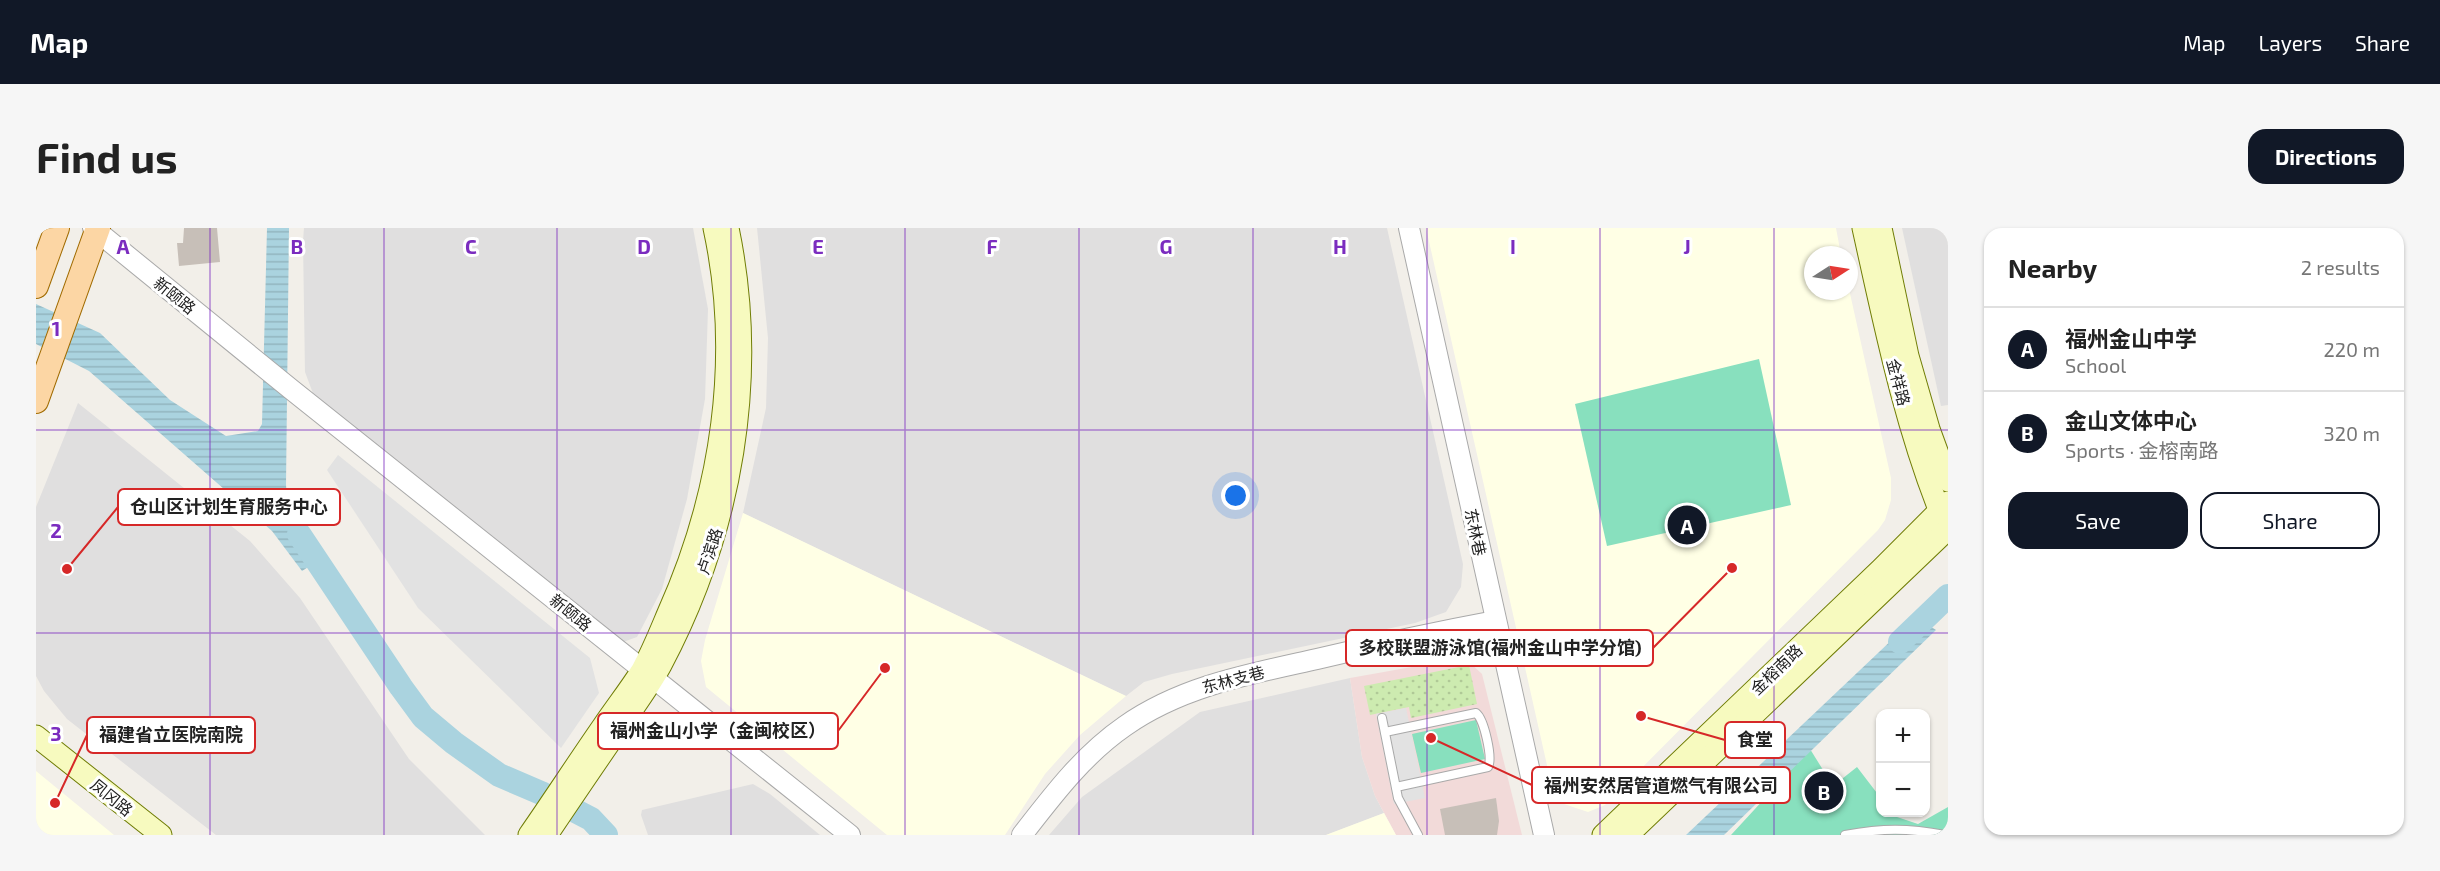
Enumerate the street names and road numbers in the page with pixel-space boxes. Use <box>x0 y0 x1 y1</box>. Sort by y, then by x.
street label: 新颐路 <box>150 273 200 317</box>
street label: 金祥路 <box>1884 356 1914 408</box>
street label: 东林巷 <box>1462 507 1490 557</box>
street label: 卢滨路 <box>693 525 725 577</box>
street label: 新颐路 <box>546 590 596 634</box>
street label: 金榕南路 <box>1746 640 1806 698</box>
street label: 东林支巷 <box>1200 662 1266 696</box>
street label: 凤冈路 <box>87 775 137 819</box>

